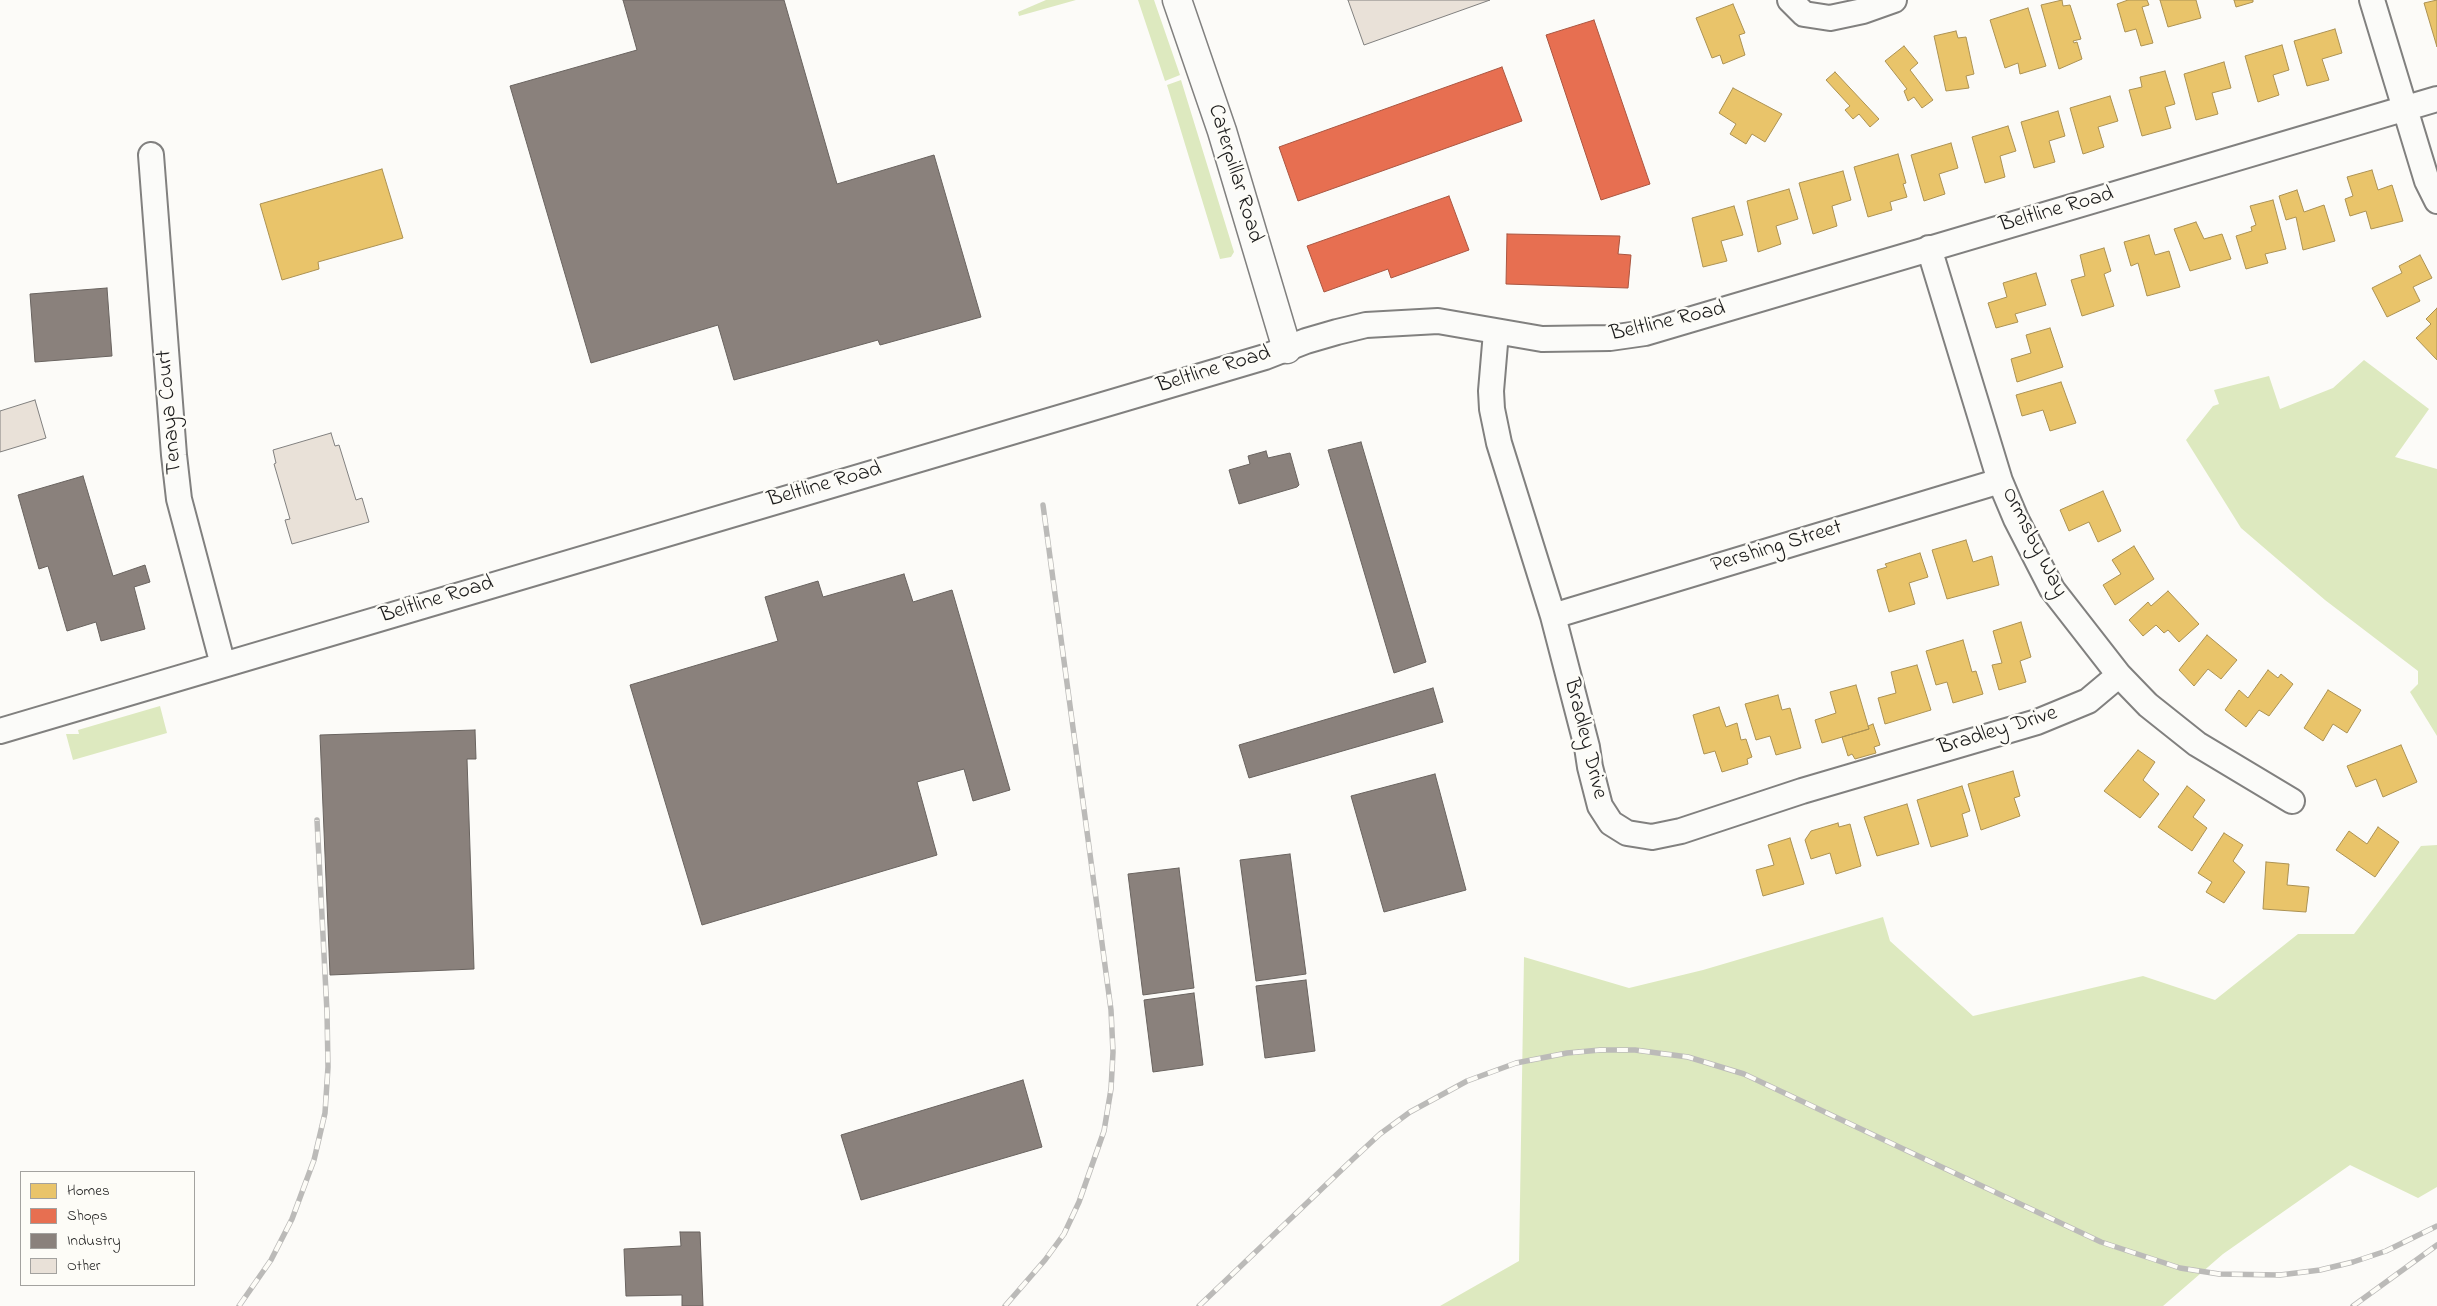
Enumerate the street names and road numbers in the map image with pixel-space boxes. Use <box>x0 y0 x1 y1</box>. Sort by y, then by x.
street label: Caterpillar Road <box>1200 102 1268 246</box>
street label: Beltline Road <box>1997 182 2117 240</box>
street label: Beltline Road <box>1608 297 1728 349</box>
street label: Beltline Road <box>1154 341 1274 401</box>
street label: Tenaya Court <box>152 349 190 475</box>
street label: Beltline Road <box>765 457 885 515</box>
street label: Ormsby Way <box>1994 484 2072 602</box>
street label: Pershing Street <box>1708 516 1846 580</box>
street label: Beltline Road <box>377 571 497 631</box>
street label: Bradley Drive <box>1556 676 1612 802</box>
street label: Bradley Drive <box>1935 701 2061 763</box>

